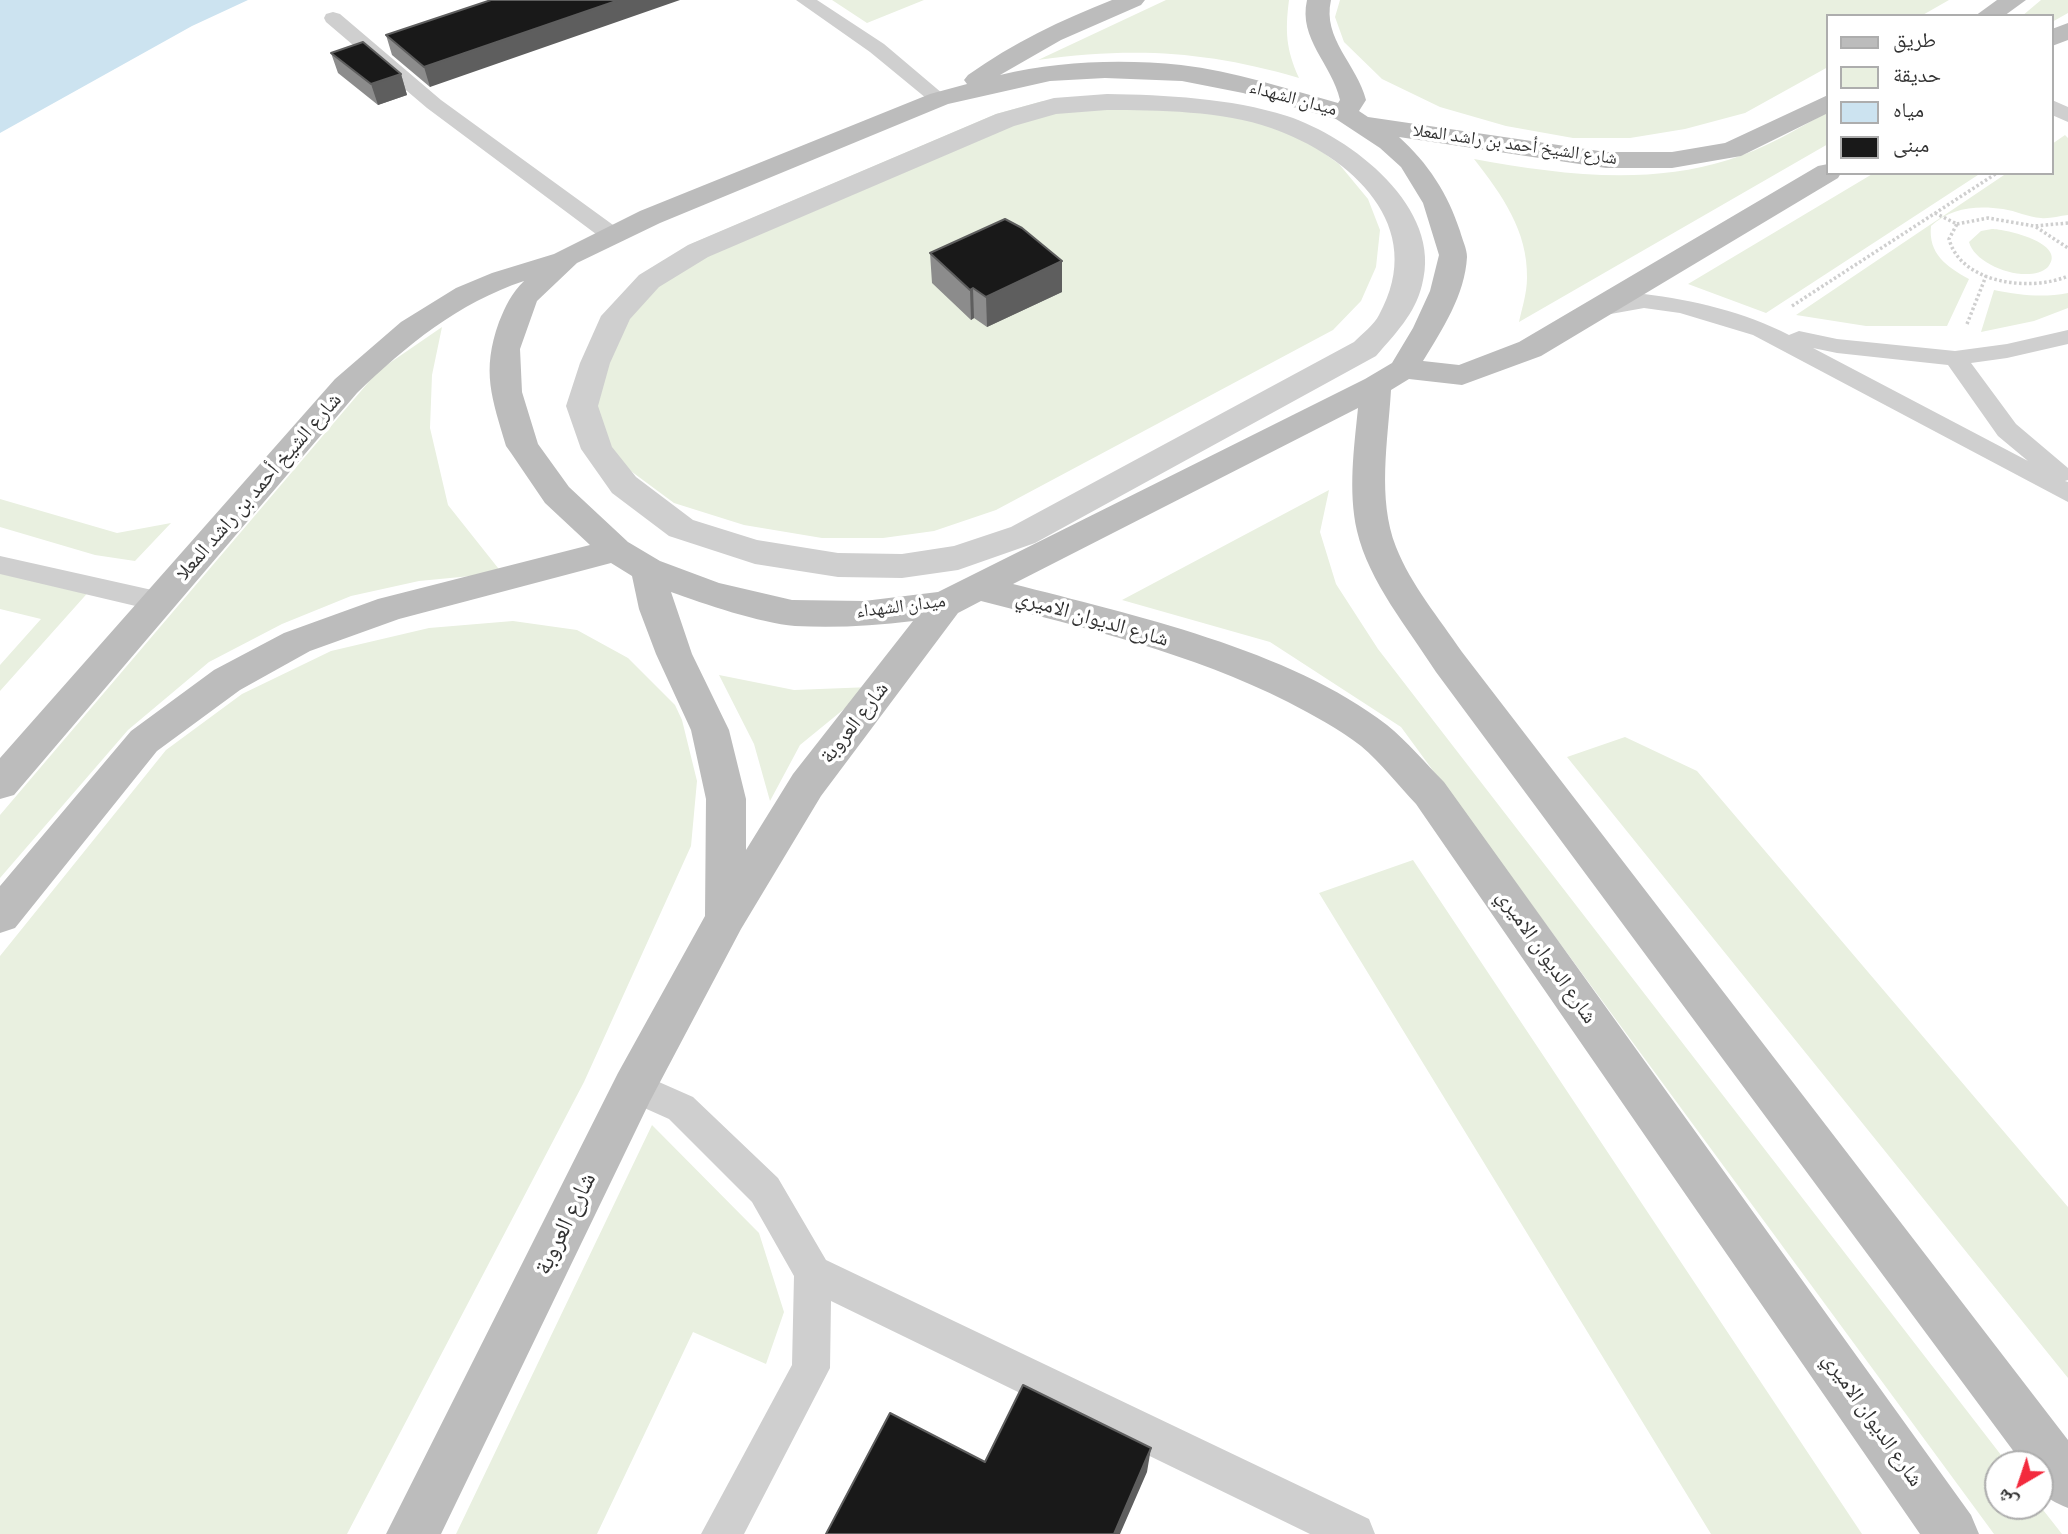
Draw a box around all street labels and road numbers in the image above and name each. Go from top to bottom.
street label: ميدان الشهداء [1247,77,1339,121]
street label: شارع الشيخ أحمد بن راشد المعلا [1412,120,1618,170]
street label: شارع الشيخ أحمد بن راشد المعلا [171,388,347,586]
street label: شارع الديوان الاميري [1013,585,1171,653]
street label: ميدان الشهداء [855,591,947,623]
street label: شارع العروبة [815,677,895,769]
street label: شارع الديوان الاميري [1490,885,1602,1029]
street label: شارع العروبة [529,1168,603,1280]
street label: شارع الديوان الاميري [1816,1348,1928,1492]

